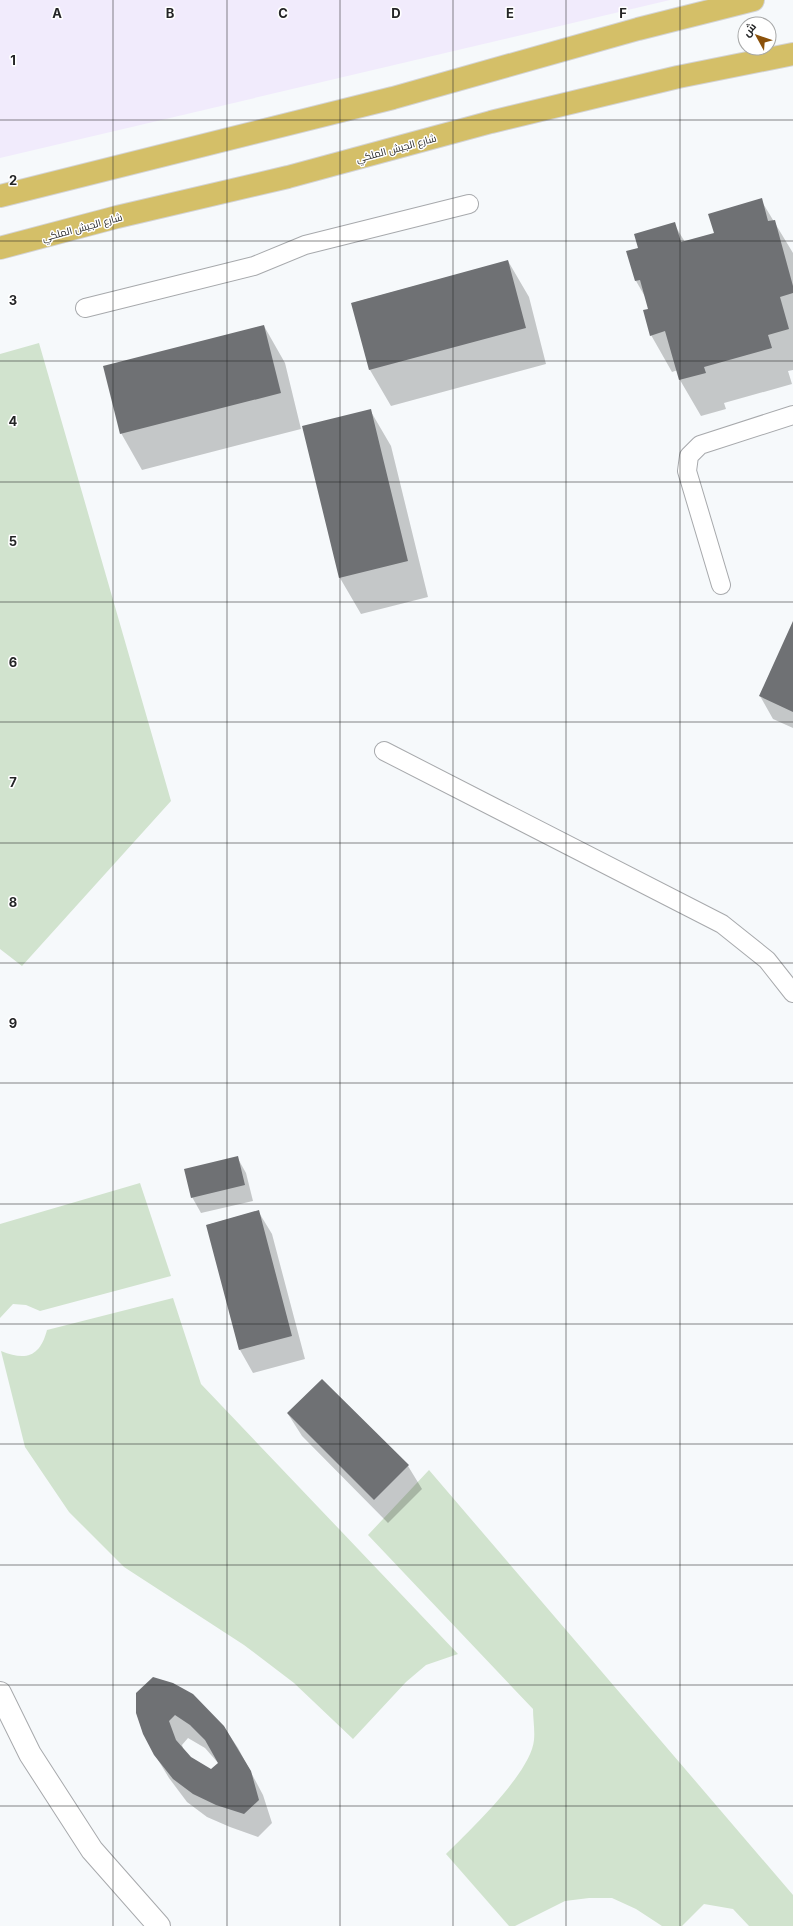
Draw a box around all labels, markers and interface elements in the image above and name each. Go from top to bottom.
text: A [52,5,62,21]
text: B [166,5,175,21]
text: C [278,5,288,21]
text: D [391,5,401,21]
text: E [506,5,514,21]
text: F [619,5,627,21]
north arrow [737,16,777,56]
text: ش [739,20,759,39]
text: 1 [10,52,16,68]
street label: شارع الجيش الملكي [355,132,438,166]
text: 2 [9,172,17,188]
street label: شارع الجيش الملكي [41,211,124,245]
text: 3 [9,292,17,308]
text: 4 [9,413,18,429]
text: 5 [9,533,17,549]
text: 6 [9,654,17,670]
text: 7 [9,774,17,790]
text: 8 [9,894,17,910]
text: 9 [9,1015,17,1031]

